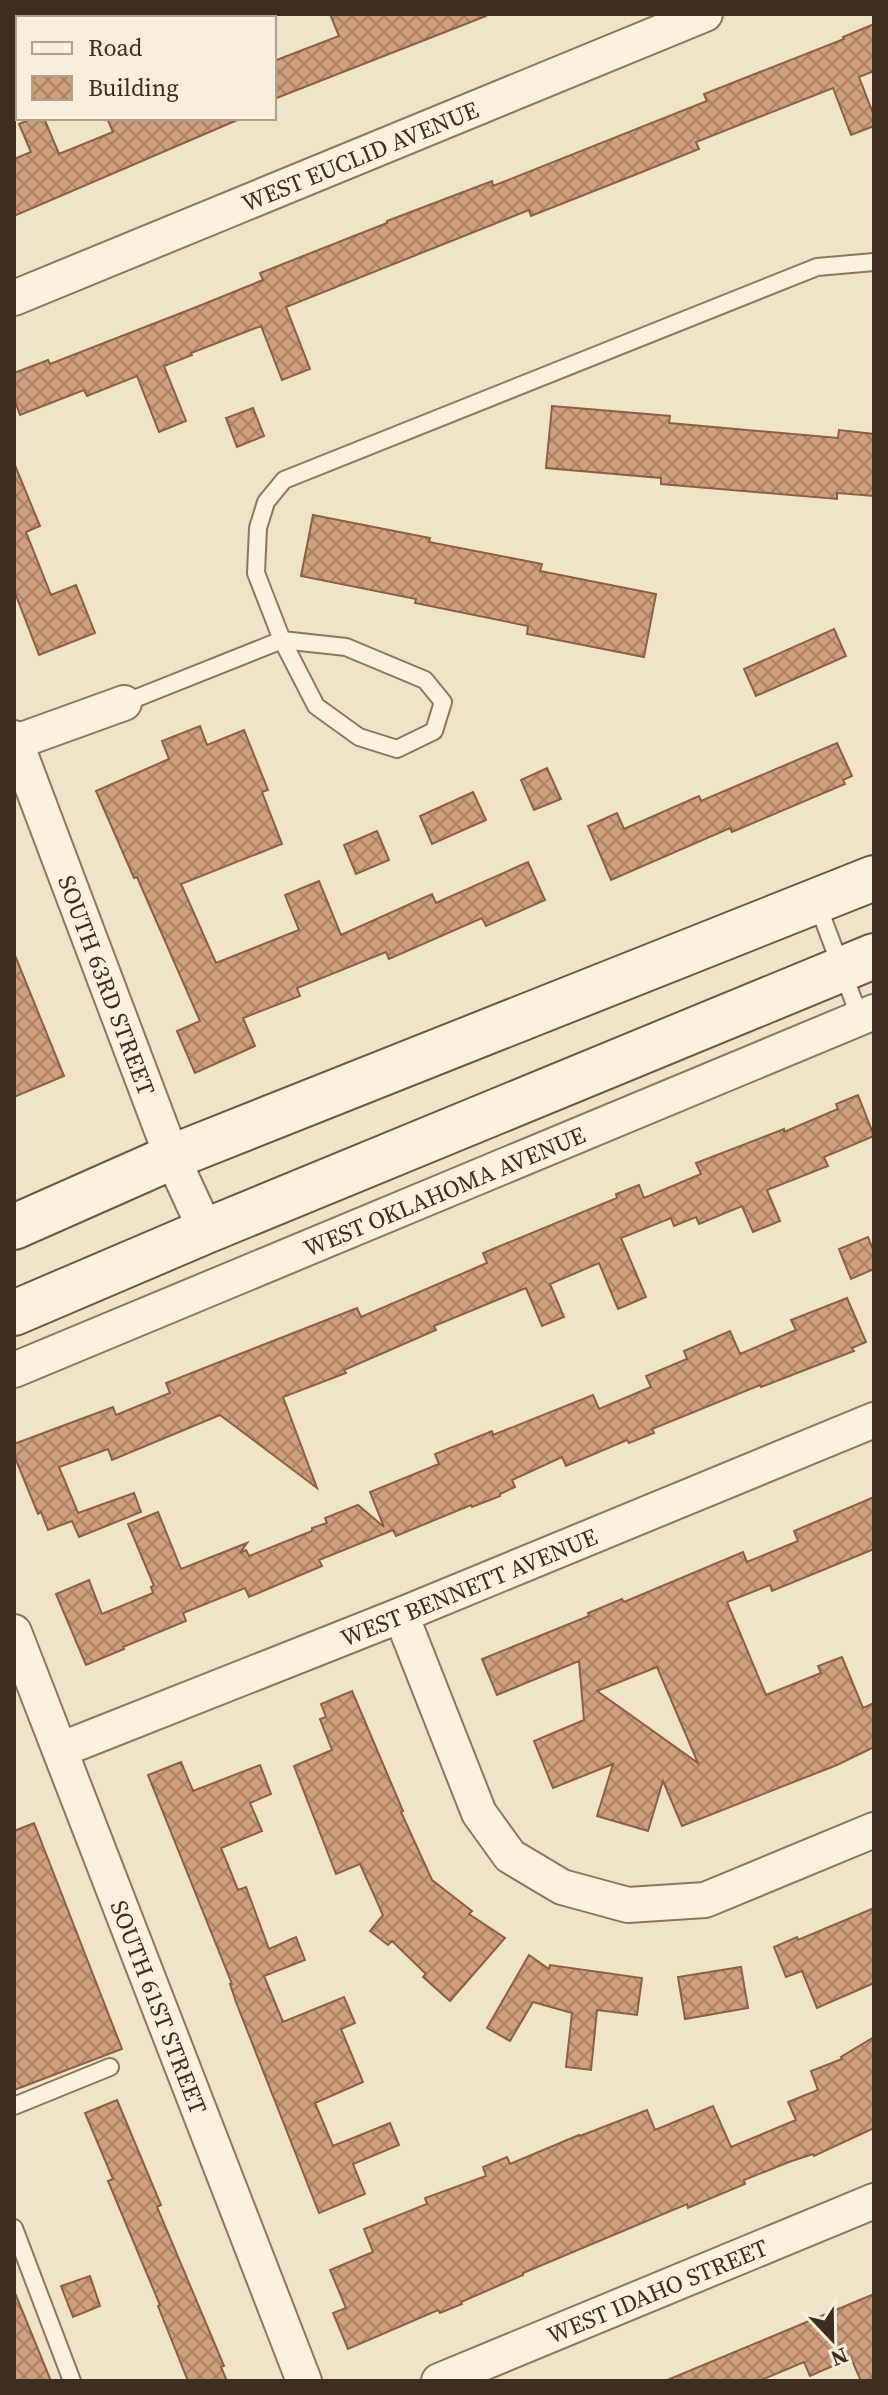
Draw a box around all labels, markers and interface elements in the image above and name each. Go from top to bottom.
legend [16,16,276,120]
text: Road [88,31,143,64]
text: Building [88,71,179,104]
street label: WEST EUCLID AVENUE [236,92,483,219]
street label: SOUTH 63RD STREET [51,870,164,1100]
street label: WEST OKLAHOMA AVENUE [298,1118,590,1264]
street label: WEST BENNETT AVENUE [335,1519,602,1654]
street label: SOUTH 61ST STREET [103,1895,216,2119]
street label: WEST IDAHO STREET [542,2230,773,2351]
north arrow [792,2299,872,2379]
text: N [826,2341,853,2374]

